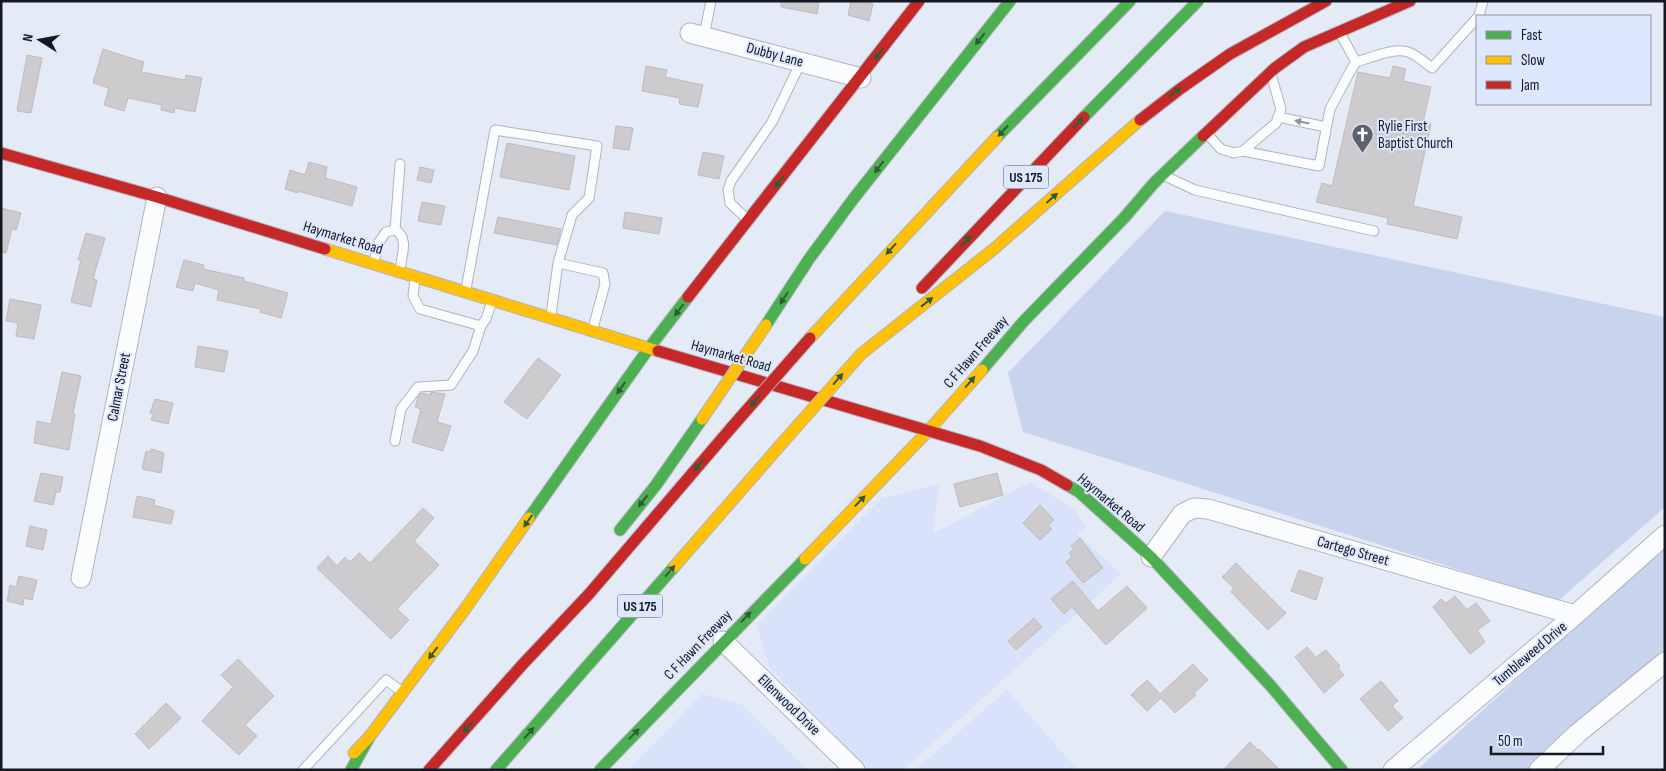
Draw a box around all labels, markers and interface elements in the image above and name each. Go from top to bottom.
north arrow [15,15,65,65]
legend [1476,15,1651,105]
text: Fast [1521,26,1543,45]
text: N [19,32,37,43]
one-way arrow [975,33,985,46]
street label: Dubby Lane [745,38,805,72]
one-way arrow [874,47,884,61]
text: Slow [1521,51,1545,70]
text: Jam [1520,76,1539,95]
one-way arrow [1169,87,1182,98]
place label: Rylie First Baptist Church [1378,117,1453,153]
one-way arrow [1072,118,1084,130]
one-way arrow [1295,118,1310,126]
church icon: Rylie First Baptist Church [1350,123,1374,154]
one-way arrow [997,125,1009,137]
one-way arrow [873,160,884,173]
road number: US 175 [1004,166,1048,188]
one-way arrow [774,175,784,189]
one-way arrow [1045,192,1057,204]
street label: Haymarket Road [301,217,385,259]
one-way arrow [960,235,972,247]
one-way arrow [885,243,897,255]
one-way arrow [779,291,788,305]
one-way arrow [920,296,933,307]
one-way arrow [674,303,684,317]
street label: C F Hawn Freeway [939,312,1013,392]
street label: Haymarket Road [689,336,773,376]
street label: Calmar Street [103,351,135,423]
one-way arrow [833,373,844,386]
one-way arrow [965,375,976,388]
one-way arrow [616,381,626,395]
one-way arrow [749,395,760,408]
one-way arrow [694,459,705,472]
street label: Haymarket Road [1073,469,1149,537]
one-way arrow [638,494,649,507]
one-way arrow [853,495,865,507]
one-way arrow [523,514,533,528]
street label: Cartego Street [1315,532,1392,570]
one-way arrow [664,566,676,578]
road number: US 175 [618,594,662,618]
street label: C F Hawn Freeway [660,606,736,684]
one-way arrow [740,611,752,623]
street label: Tumbleweed Drive [1489,617,1571,691]
one-way arrow [428,646,438,660]
street label: Ellenwood Drive [754,670,824,740]
one-way arrow [462,721,474,733]
scale bar [1491,724,1604,756]
one-way arrow [523,727,534,740]
one-way arrow [628,729,640,741]
text: 50 m [1498,732,1523,751]

